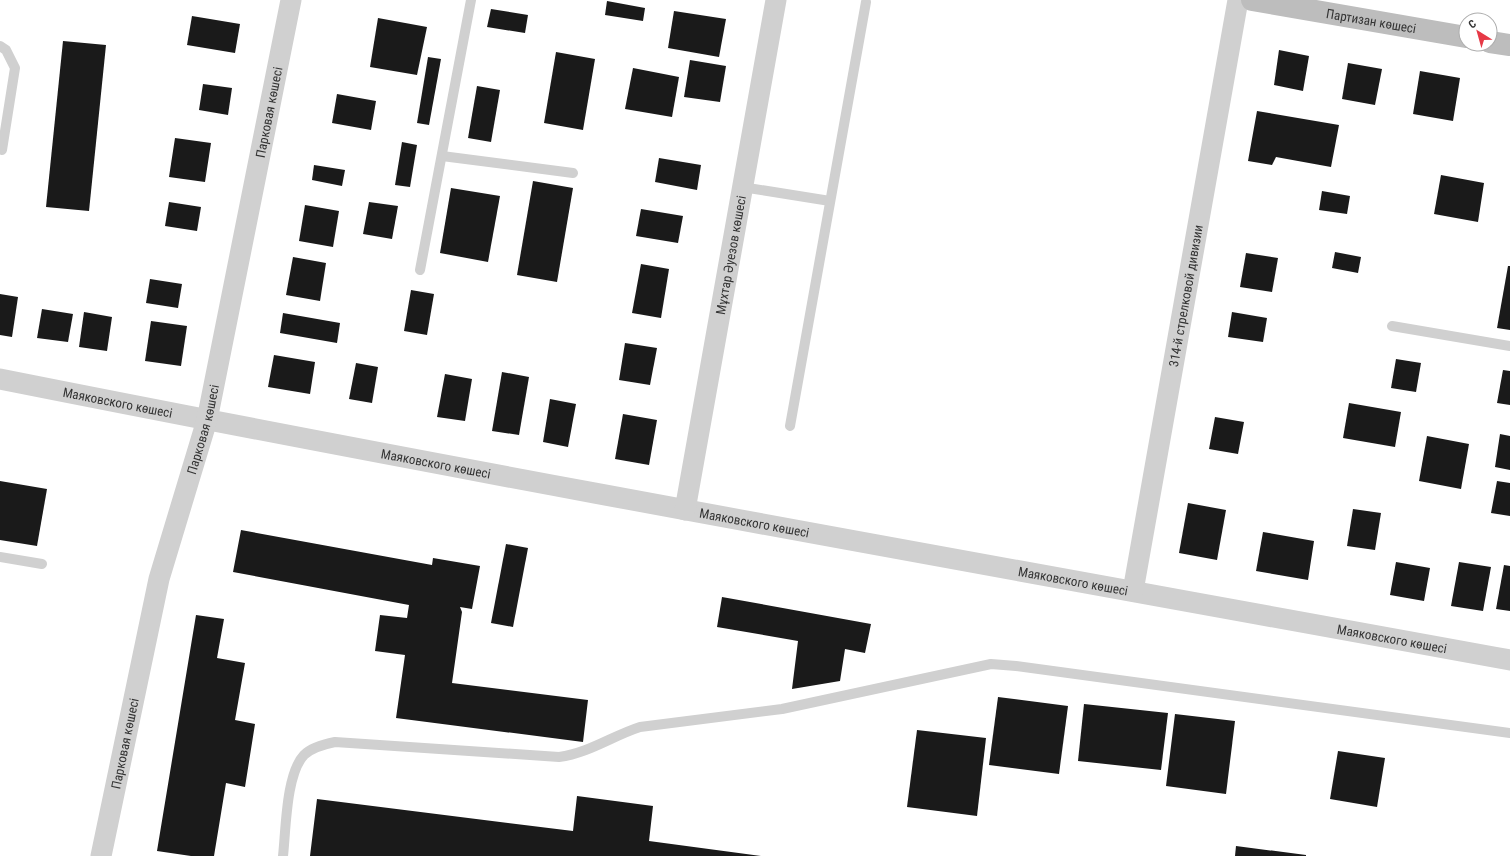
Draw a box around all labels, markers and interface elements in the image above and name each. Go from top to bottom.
street label: Партизан көшесі [1325,5,1417,36]
north arrow [1458,12,1498,52]
text: С [1466,17,1479,31]
street label: Парковая көшесі [252,65,285,159]
street label: Мұхтар Әуезов көшесі [713,194,748,316]
street label: 314-й стрелковой дивизии [1165,223,1205,368]
street label: Парковая көшесі [184,383,221,476]
street label: Маяковского көшесі [62,384,174,420]
street label: Маяковского көшесі [380,446,492,481]
street label: Маяковского көшесі [698,505,811,540]
street label: Маяковского көшесі [1017,563,1129,598]
street label: Маяковского көшесі [1336,621,1448,656]
street label: Парковая көшесі [108,697,141,790]

